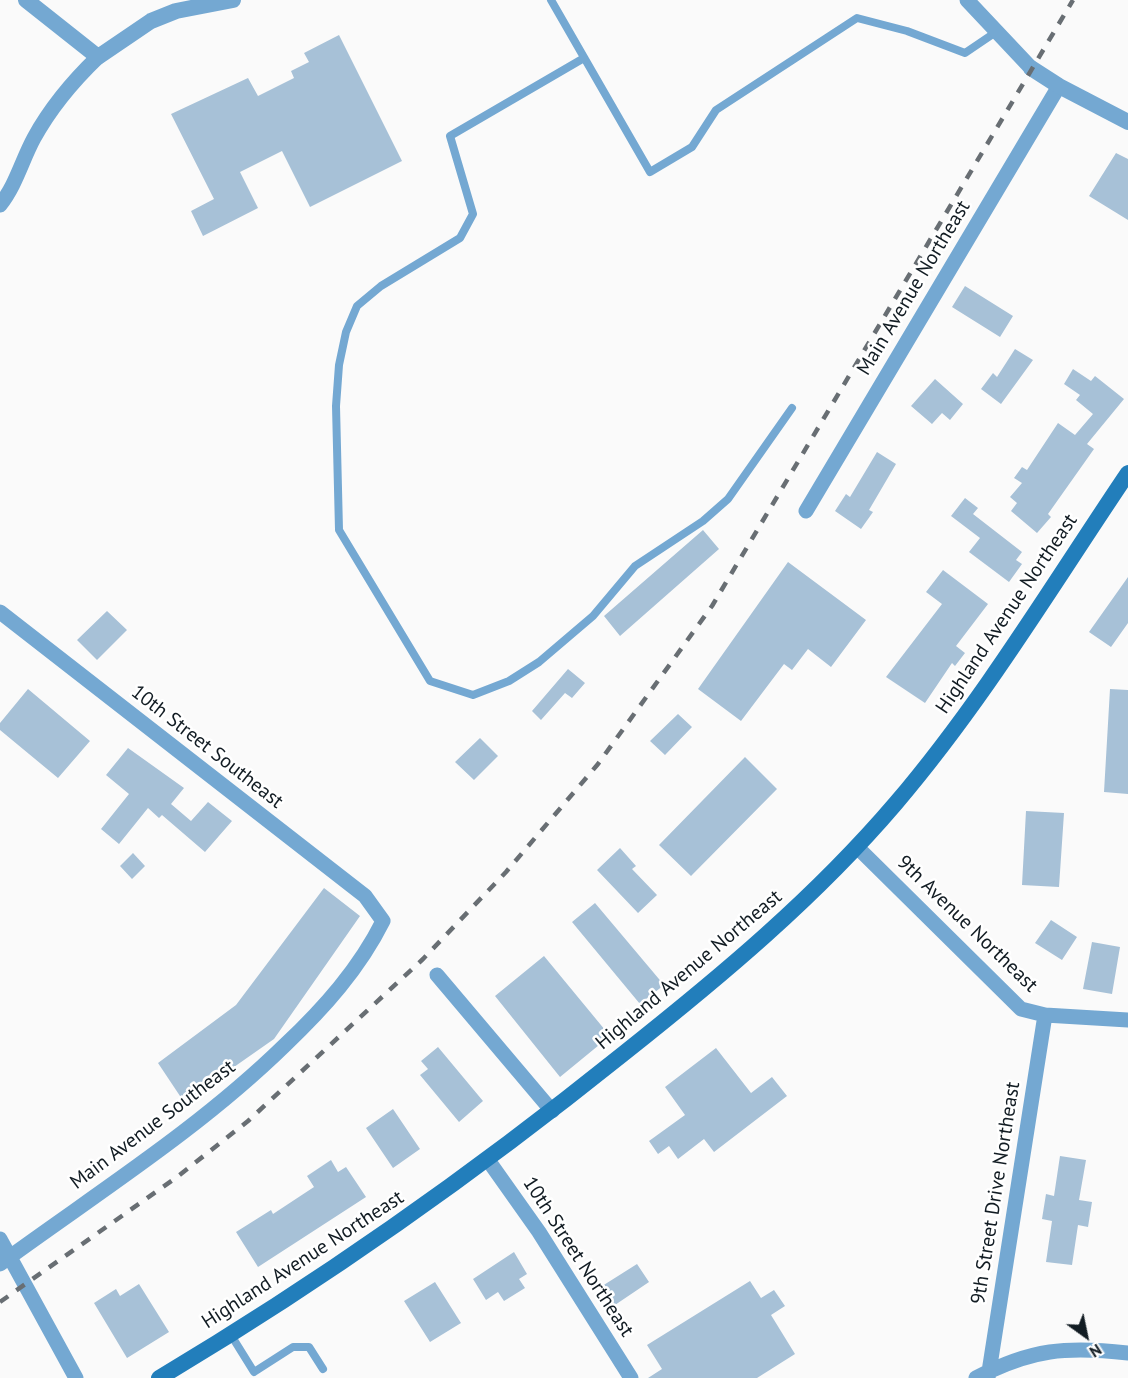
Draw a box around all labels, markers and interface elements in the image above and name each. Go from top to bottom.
street label: Main Avenue Northeast [852,196,976,380]
street label: Highland Avenue Northeast [931,510,1083,718]
street label: 10th Street Southeast [126,680,288,814]
street label: 9th Avenue Northeast [892,851,1042,997]
street label: Highland Avenue Northeast [591,885,787,1055]
street label: Main Avenue Southeast [66,1055,240,1195]
street label: 9th Street Drive Northeast [967,1080,1025,1306]
street label: 10th Street Northeast [517,1173,639,1341]
street label: Highland Avenue Northeast [198,1186,408,1334]
north arrow [1056,1306,1116,1366]
text: N [1086,1340,1106,1362]

